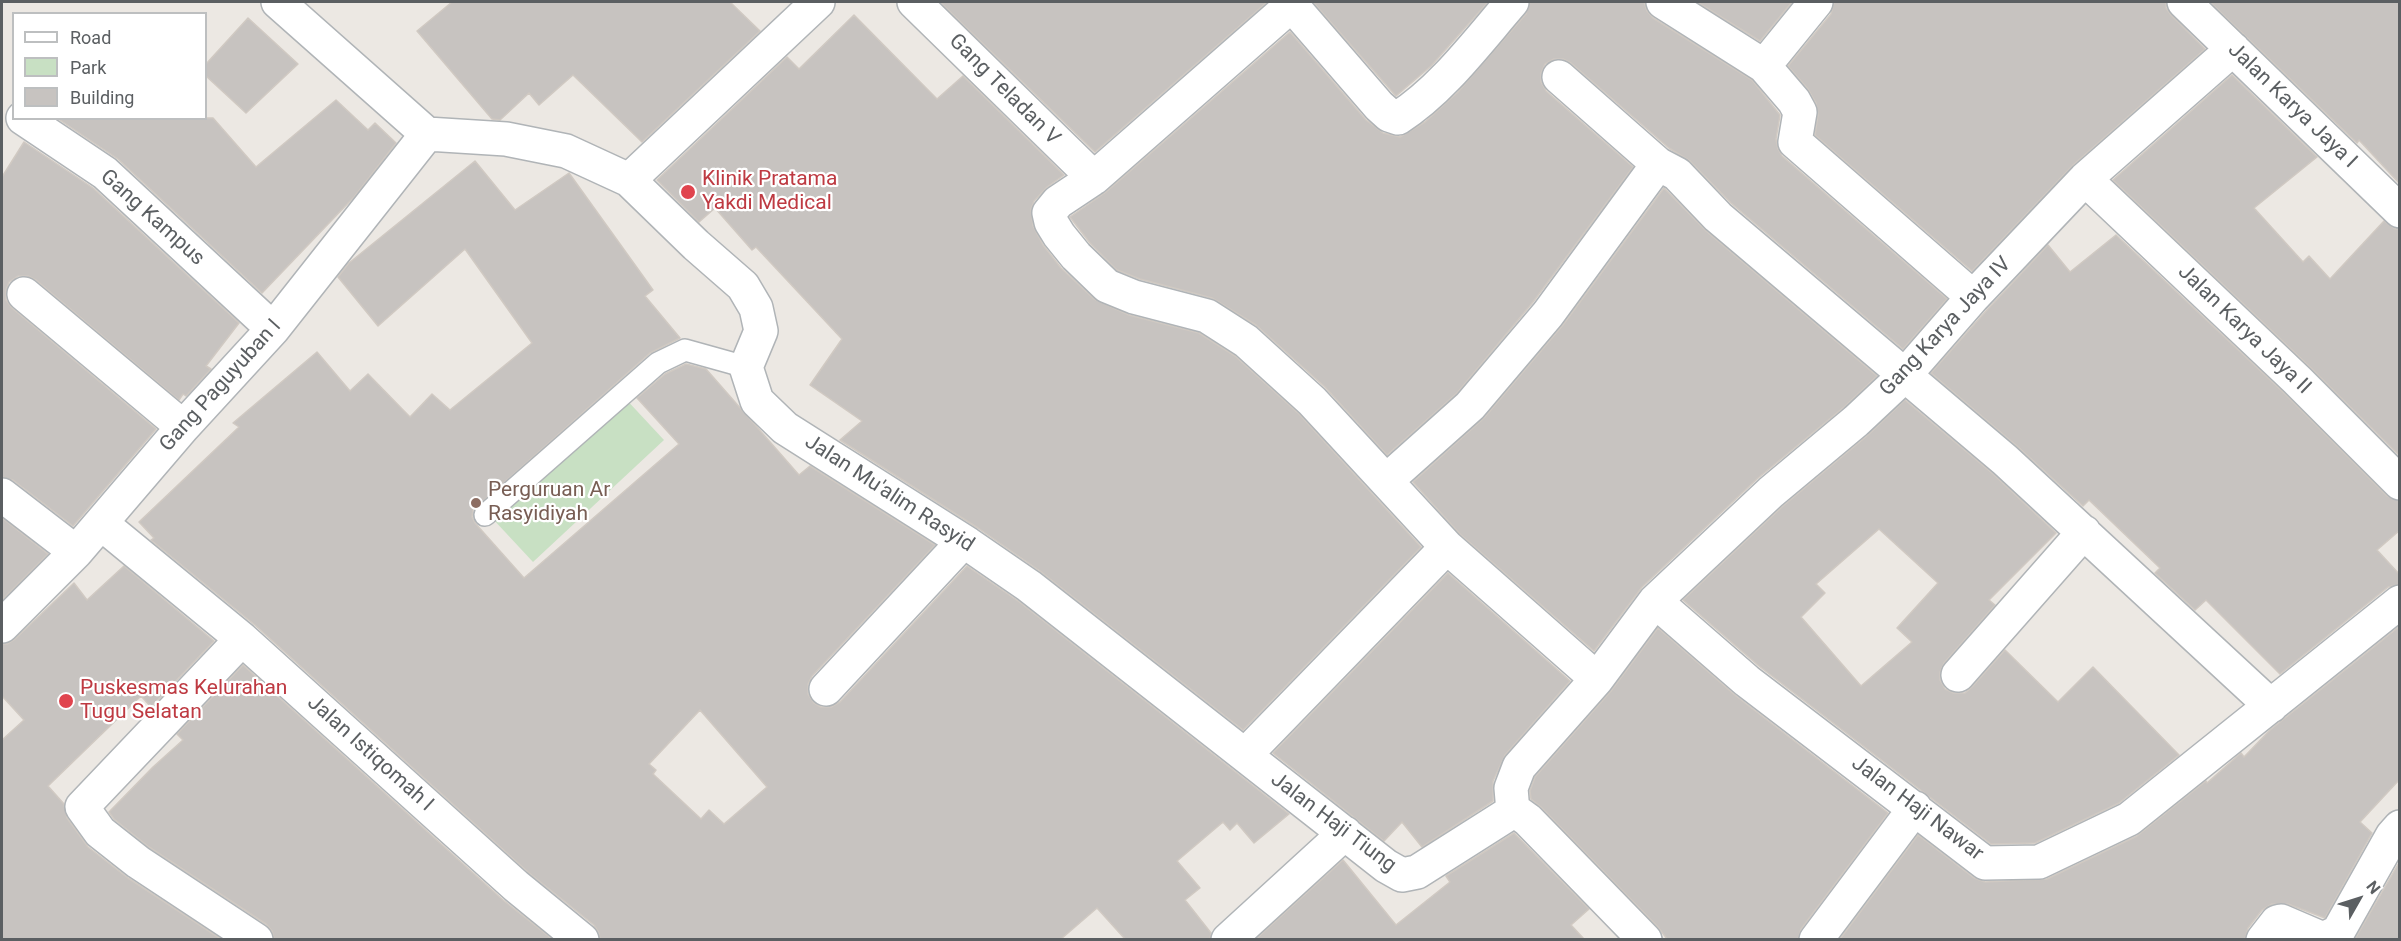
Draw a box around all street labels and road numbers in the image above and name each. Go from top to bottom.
street label: Gang Teladan V [943,29,1065,151]
street label: Jalan Karya Jaya I [2222,38,2362,174]
street label: Gang Kampus [95,165,209,271]
street label: Gang Karya Jaya IV [1875,252,2017,402]
street label: Jalan Karya Jaya II [2172,260,2316,400]
street label: Gang Paguyuban I [155,315,287,457]
street label: Jalan Mu'alim Rasyid [800,430,978,558]
street label: Jalan Istiqomah I [302,691,438,817]
street label: Jalan Haji Nawar [1846,751,1988,867]
street label: Jalan Haji Tiung [1265,768,1401,878]

